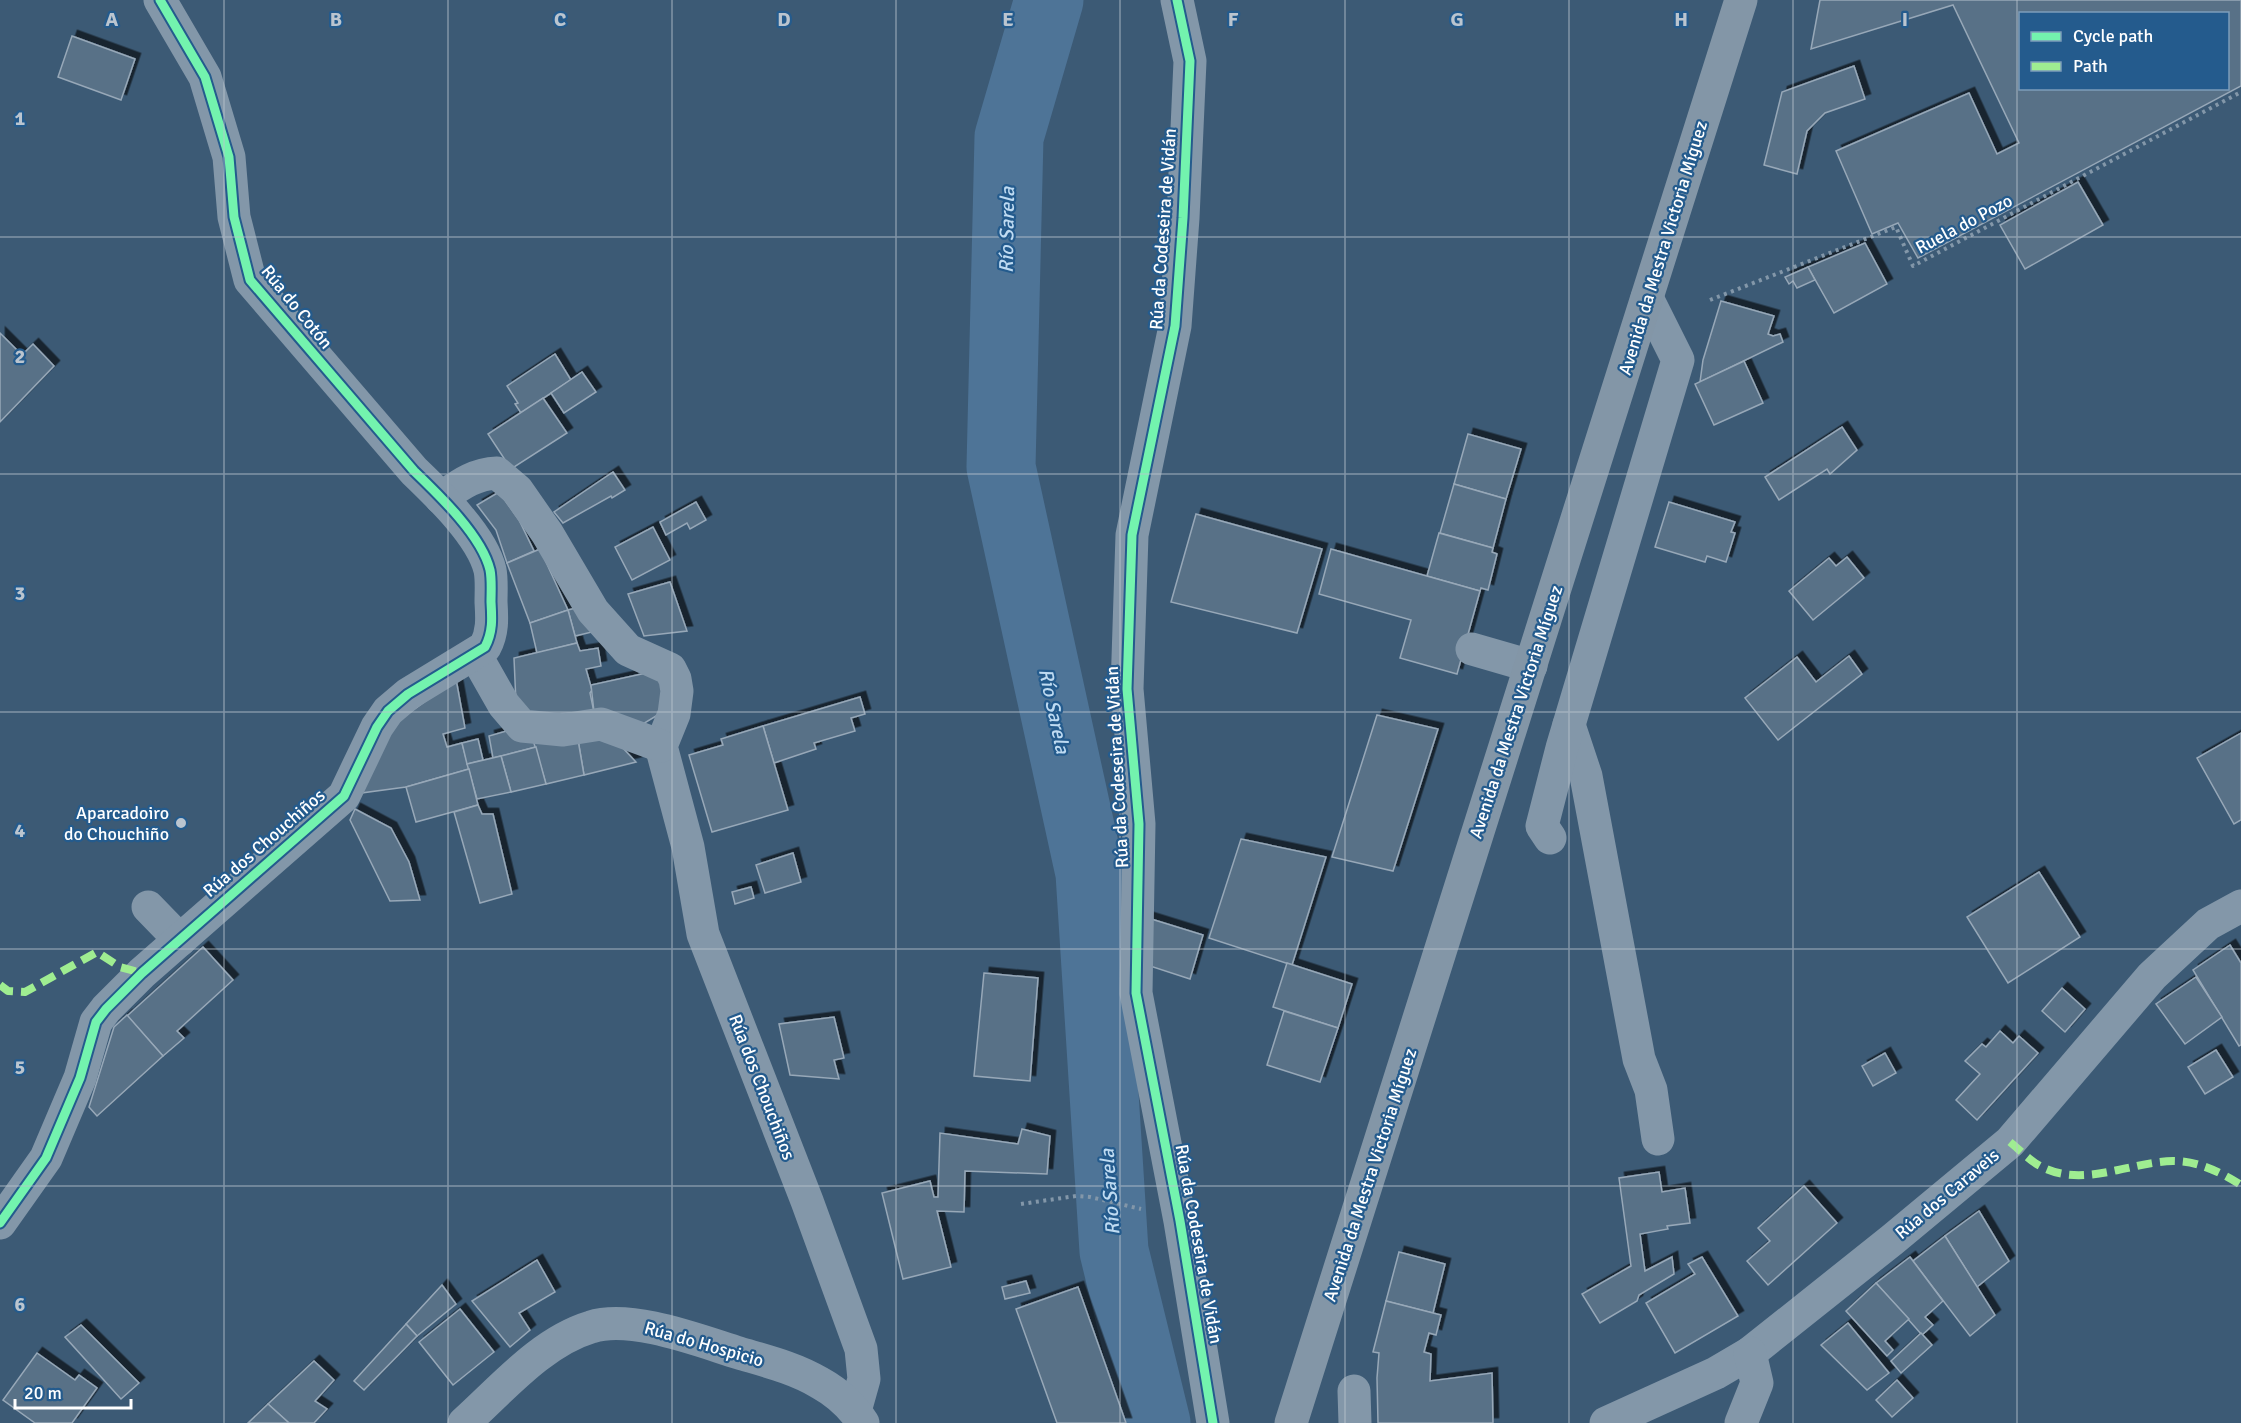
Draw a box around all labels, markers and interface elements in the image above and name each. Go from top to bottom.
text: A [106,7,119,32]
text: B [330,7,342,32]
text: C [554,7,566,32]
text: D [777,7,791,32]
text: E [1002,7,1014,32]
text: F [1228,7,1239,32]
text: G [1450,7,1464,32]
text: H [1674,7,1688,32]
text: I [1902,7,1908,32]
legend [2019,12,2229,90]
text: Cycle path [2073,25,2153,47]
text: Path [2073,55,2108,77]
text: 1 [15,106,26,131]
street label: Avenida da Mestra Victoria Míguez [1614,118,1712,378]
street label: Rúa da Codeseira de Vidán [1145,127,1181,331]
water label: Río Sarela [994,186,1020,273]
street label: Ruela do Pozo [1912,189,2016,259]
street label: Rúa do Cotón [257,261,337,353]
text: 2 [15,344,25,369]
text: 3 [15,581,25,606]
street label: Avenida da Mestra Victoria Míguez [1465,583,1567,841]
street label: Rúa da Codeseira de Vidán [1101,665,1133,869]
water label: Río Sarela [1033,666,1075,757]
street label: Rúa dos Chouchiños [199,784,329,902]
place label: Aparcadoiro do Chouchiño [64,802,169,845]
marker: Aparcadoiro do Chouchiño [174,816,188,830]
text: 4 [15,818,26,843]
street label: Rúa dos Chouchiños [724,1011,800,1163]
street label: Avenida da Mestra Victoria Míguez [1319,1046,1421,1304]
text: 5 [15,1055,25,1080]
street label: Rúa da Codeseira de Vidán [1171,1143,1227,1345]
street label: Rúa dos Caraveis [1891,1144,2004,1244]
water label: Río Sarela [1094,1147,1125,1236]
text: 6 [15,1292,26,1317]
street label: Rúa do Hospicio [642,1316,766,1372]
scale bar [15,1372,130,1410]
text: 20 m [24,1382,62,1404]

